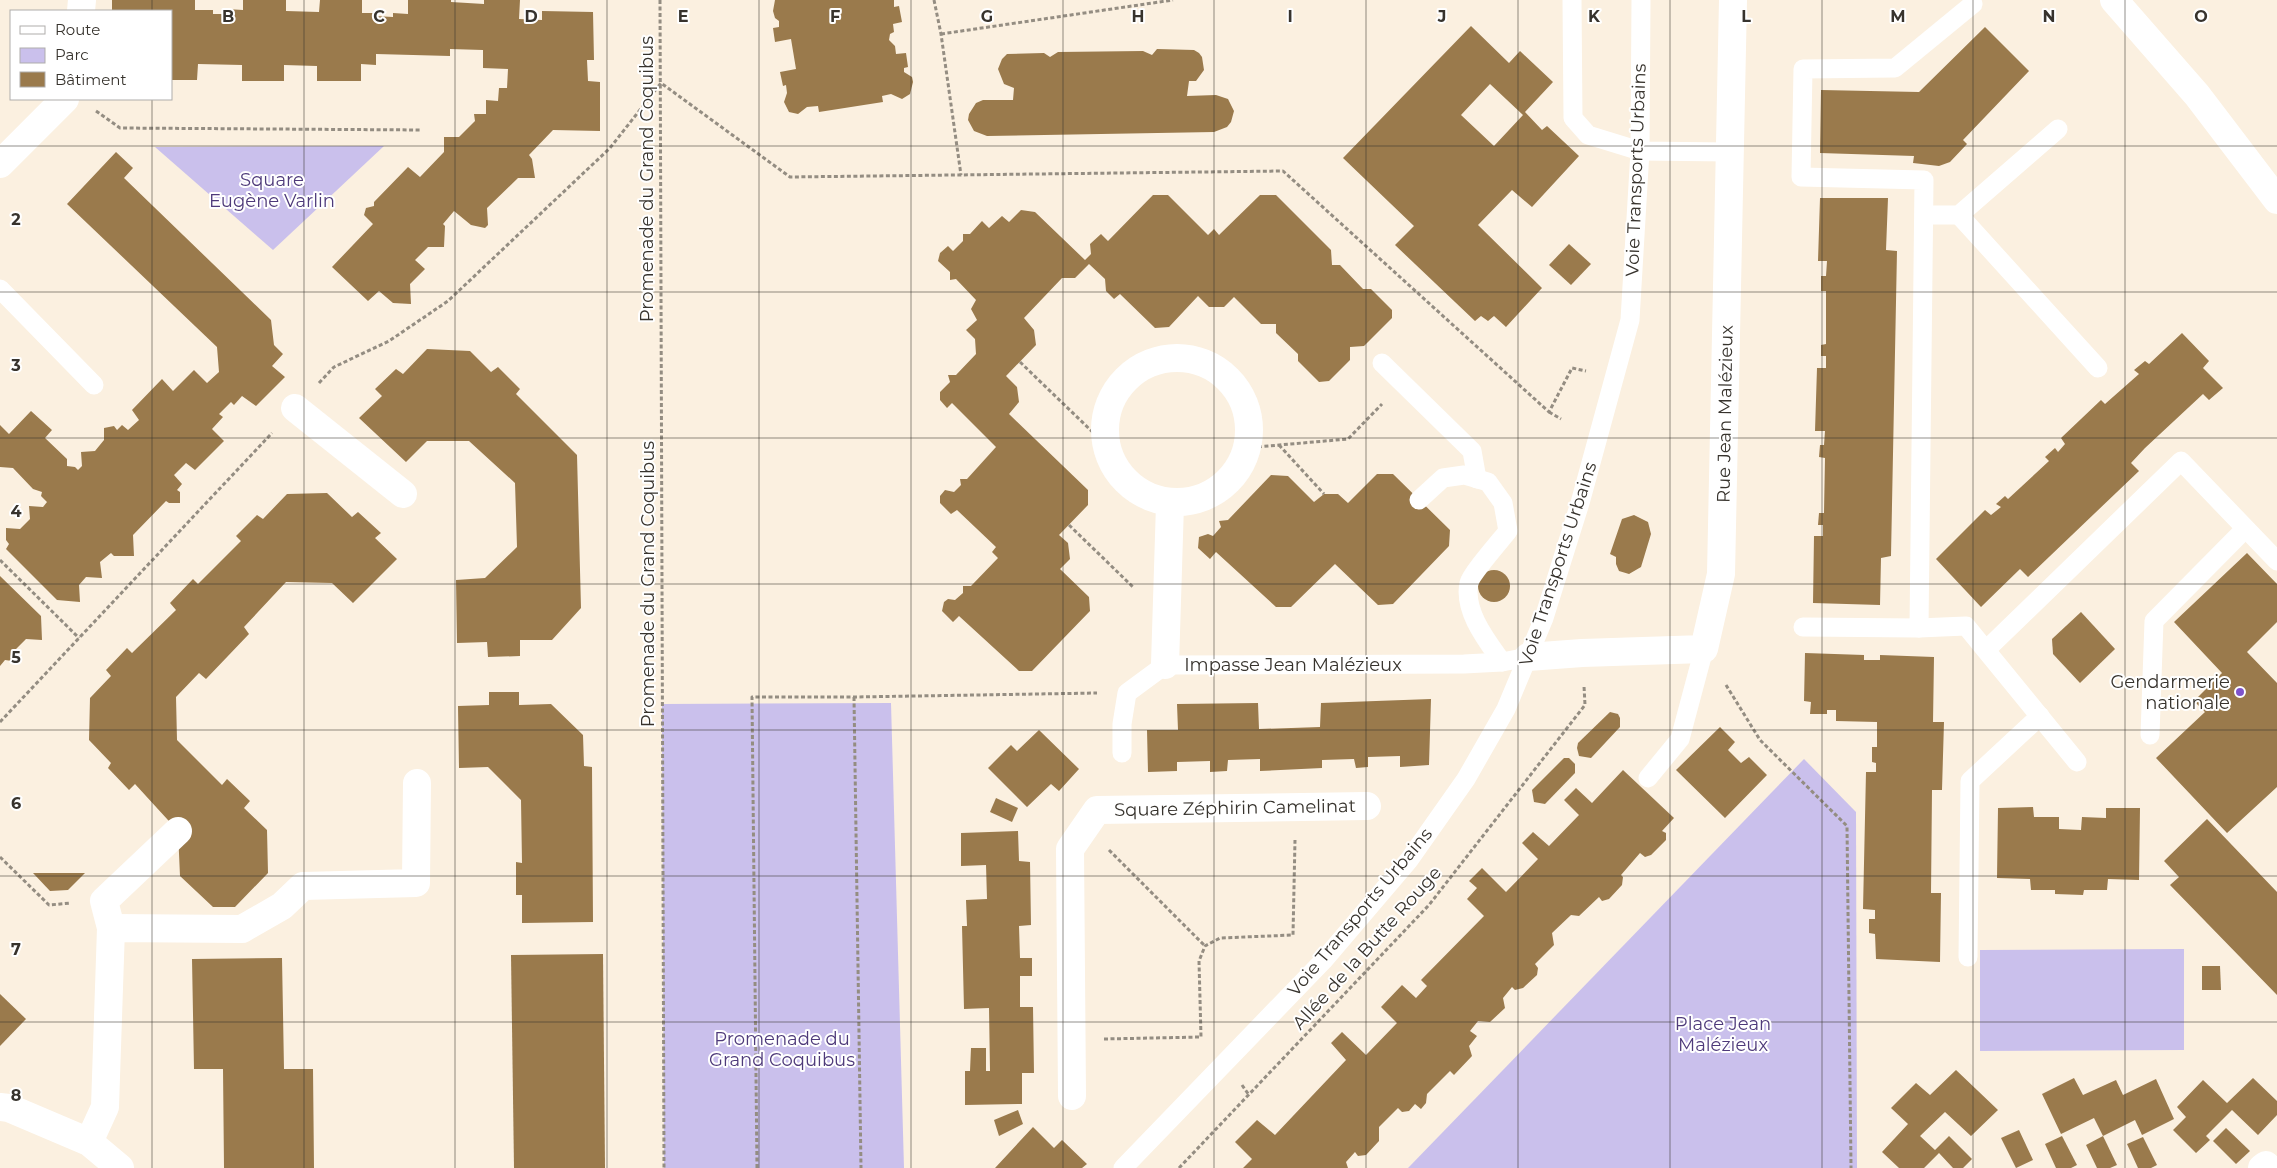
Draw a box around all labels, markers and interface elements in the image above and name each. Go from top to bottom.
text: B [222,7,234,26]
text: C [373,7,385,26]
text: D [524,7,538,26]
text: E [678,7,688,26]
text: F [830,7,840,26]
text: G [981,7,993,26]
text: H [1132,7,1144,26]
text: I [1287,7,1293,26]
text: J [1437,7,1446,26]
text: K [1588,7,1601,26]
text: L [1741,7,1751,26]
text: M [1890,7,1906,26]
text: N [2043,7,2055,26]
text: O [2194,7,2208,26]
legend [10,10,172,100]
text: Route [55,20,100,39]
street label: Promenade du Grand Coquibus [636,36,658,322]
text: Parc [55,45,89,64]
street label: Voie Transports Urbains [1621,63,1651,277]
text: Bâtiment [55,70,127,89]
park label: Square Eugène Varlin [209,169,335,212]
text: 2 [11,210,21,229]
street label: Rue Jean Malézieux [1712,324,1738,503]
text: 3 [10,356,21,375]
street label: Promenade du Grand Coquibus [637,441,659,727]
street label: Voie Transports Urbains [1515,459,1601,669]
text: 4 [10,502,22,521]
text: 5 [11,648,21,667]
street label: Impasse Jean Malézieux [1184,654,1402,676]
place label: Gendarmerie nationale [2110,671,2230,714]
marker: Gendarmerie nationale [2234,686,2246,698]
text: 6 [11,794,21,813]
street label: Square Zéphirin Camelinat [1114,795,1356,821]
street label: Voie Transports Urbains [1283,823,1437,1001]
street label: Allée de la Butte Rouge [1288,862,1446,1034]
text: 7 [11,940,21,959]
park label: Place Jean Malézieux [1675,1013,1771,1056]
park label: Promenade du Grand Coquibus [709,1028,855,1071]
text: 8 [11,1086,21,1105]

